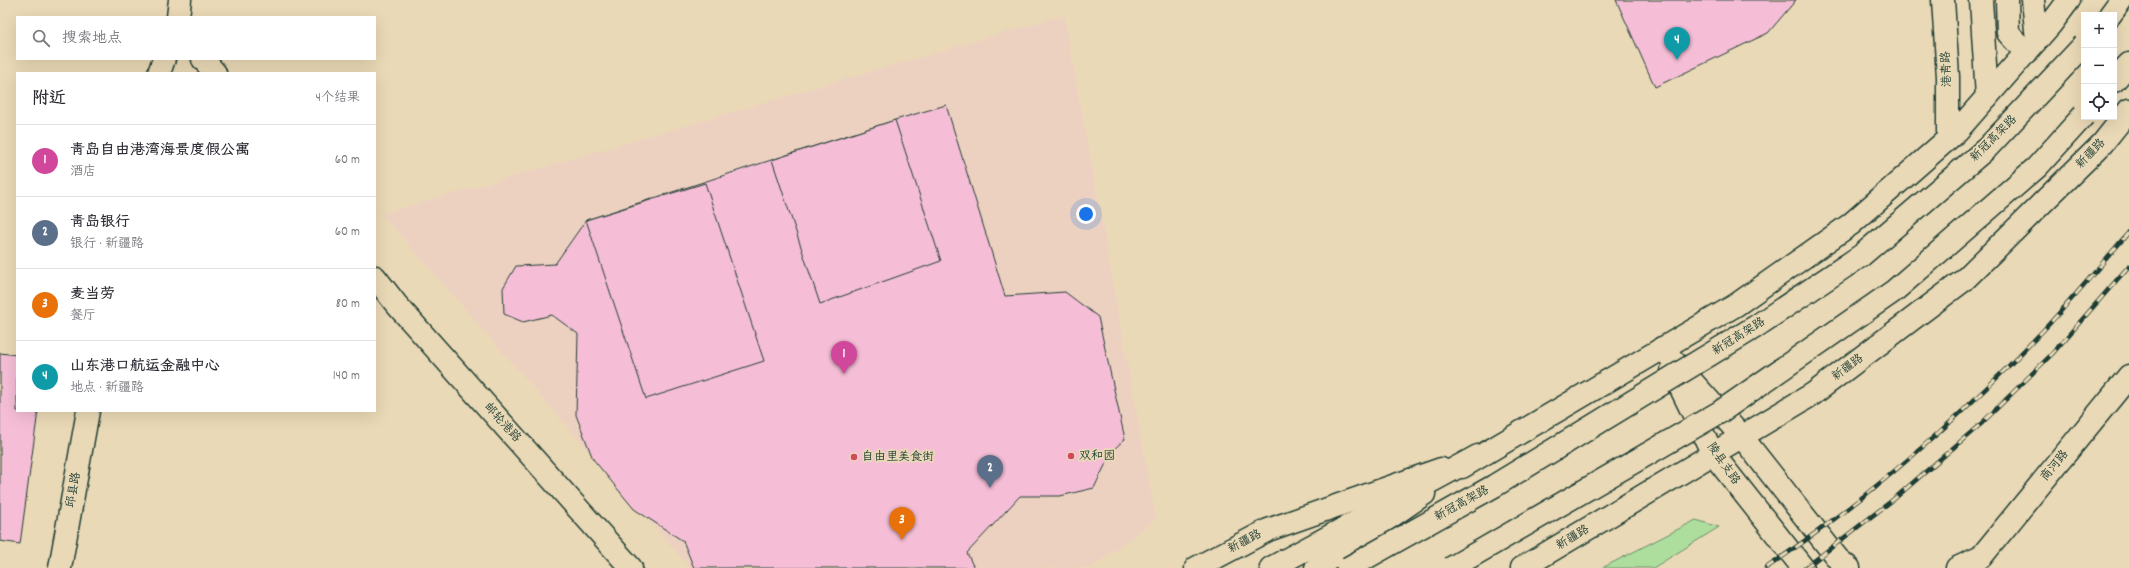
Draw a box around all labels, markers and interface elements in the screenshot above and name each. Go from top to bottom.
map controls [2081,12,2117,120]
button: + [2081,12,2117,48]
search box [16,16,376,60]
icon: search [30,27,52,49]
pin: 4 [1664,27,1690,60]
text: 搜索地点 [62,28,122,50]
button: − [2081,48,2117,84]
street label: 港青路 [1938,51,1956,87]
button: locate [2081,84,2117,120]
text: 附近 [32,88,66,112]
text: 4个结果 [316,89,360,108]
street label: 新冠高架路 [1967,112,2021,166]
street label: 新疆路 [2072,135,2110,173]
text: 青岛自由港湾海景度假公寓 [70,140,250,162]
text: 1 [44,151,46,170]
text: 60 m [335,151,360,170]
text: 酒店 [70,163,96,182]
your location [1076,204,1096,224]
text: 青岛银行 [70,212,130,234]
text: 2 [42,223,48,242]
text: 60 m [335,223,360,242]
text: 银行 · 新疆路 [70,235,144,254]
text: 麦当劳 [70,284,115,306]
text: 3 [42,295,48,314]
text: 80 m [336,295,360,314]
text: 餐厅 [70,307,96,326]
street label: 新冠高架路 [1709,314,1769,360]
pin: 1 [831,341,857,374]
street label: 新疆路 [1829,350,1867,386]
text: 山东港口航运金融中心 [70,356,220,378]
text: 4 [42,367,48,386]
text: 140 m [333,367,360,386]
text: 地点 · 新疆路 [70,379,144,398]
street label: 邮轮港路 [480,399,524,447]
street label: 陵县支路 [1702,439,1744,489]
street label: 商河路 [2037,447,2073,485]
place label: 双和园 [1079,448,1115,465]
place label: 自由里美食街 [862,449,934,466]
marker: 双和园 [1066,451,1076,461]
marker: 自由里美食街 [849,452,859,462]
pin: 2 [977,455,1003,488]
street label: 邱县路 [63,471,85,509]
street label: 新冠高架路 [1432,482,1492,526]
pin: 3 [889,507,915,540]
street label: 新疆路 [1553,521,1593,555]
street label: 新疆路 [1225,526,1265,558]

